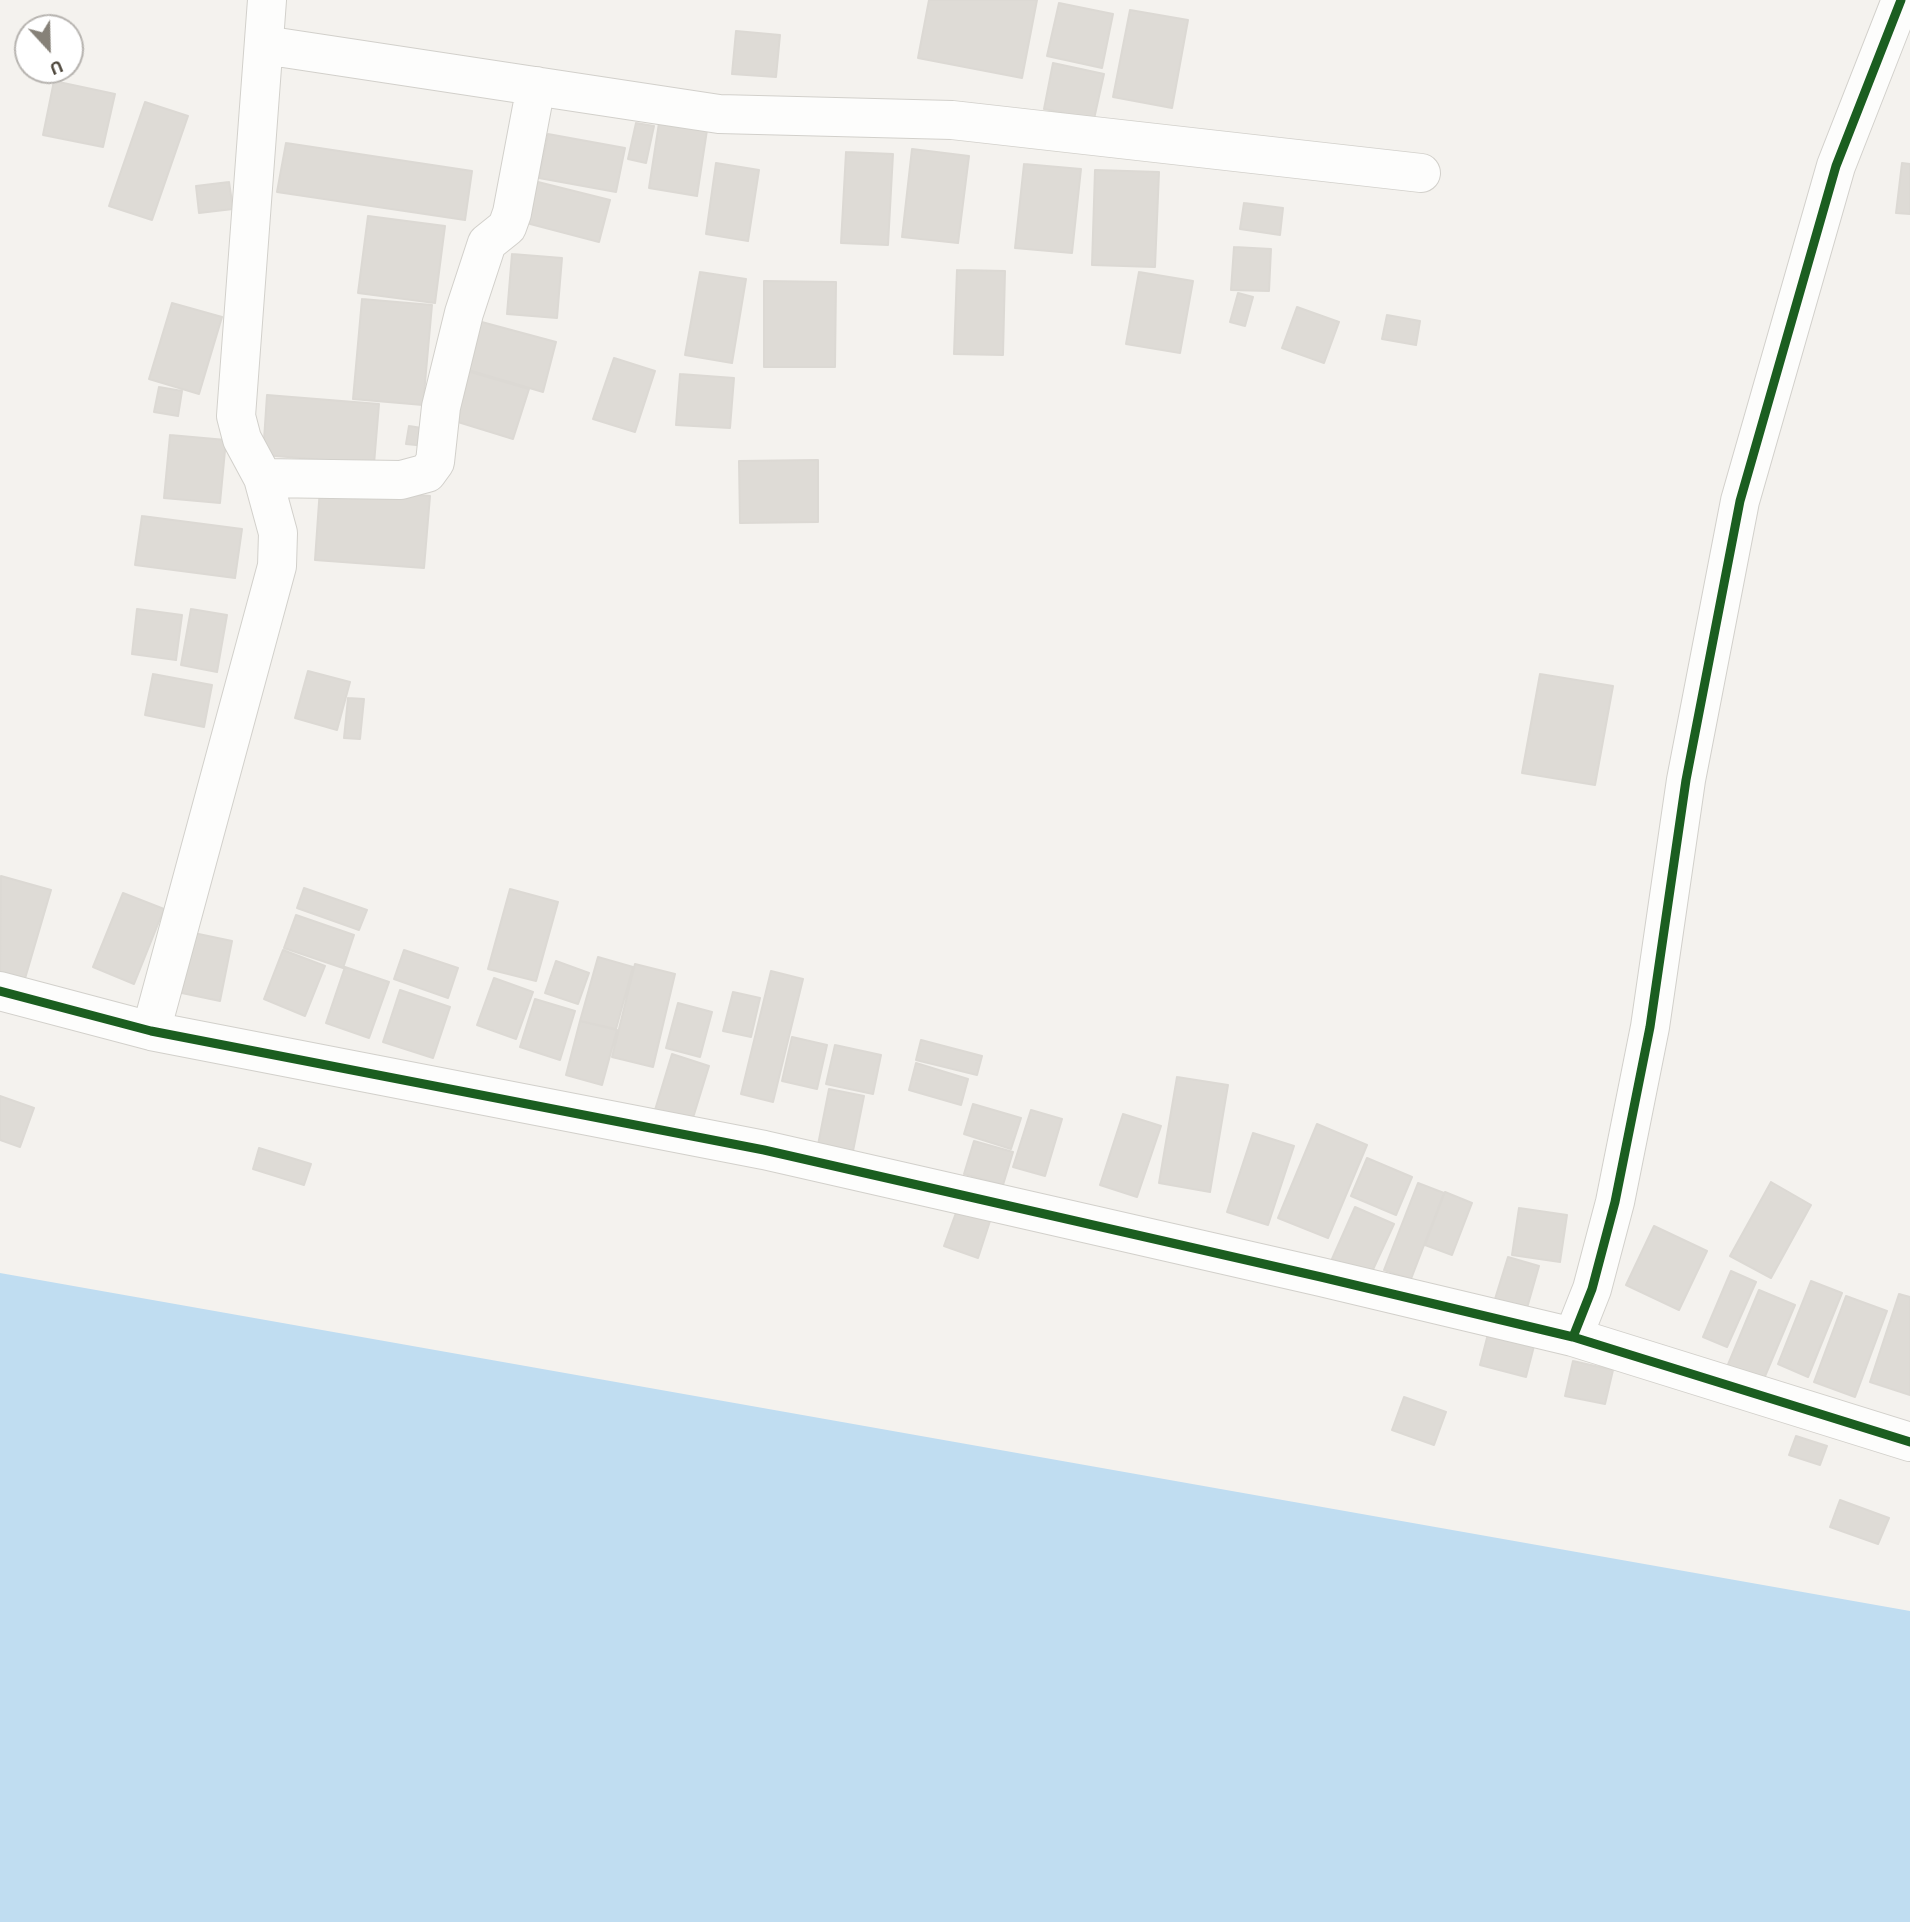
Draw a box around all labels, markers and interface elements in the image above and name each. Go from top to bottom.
north arrow [14,14,84,84]
text: U [47,56,65,78]

